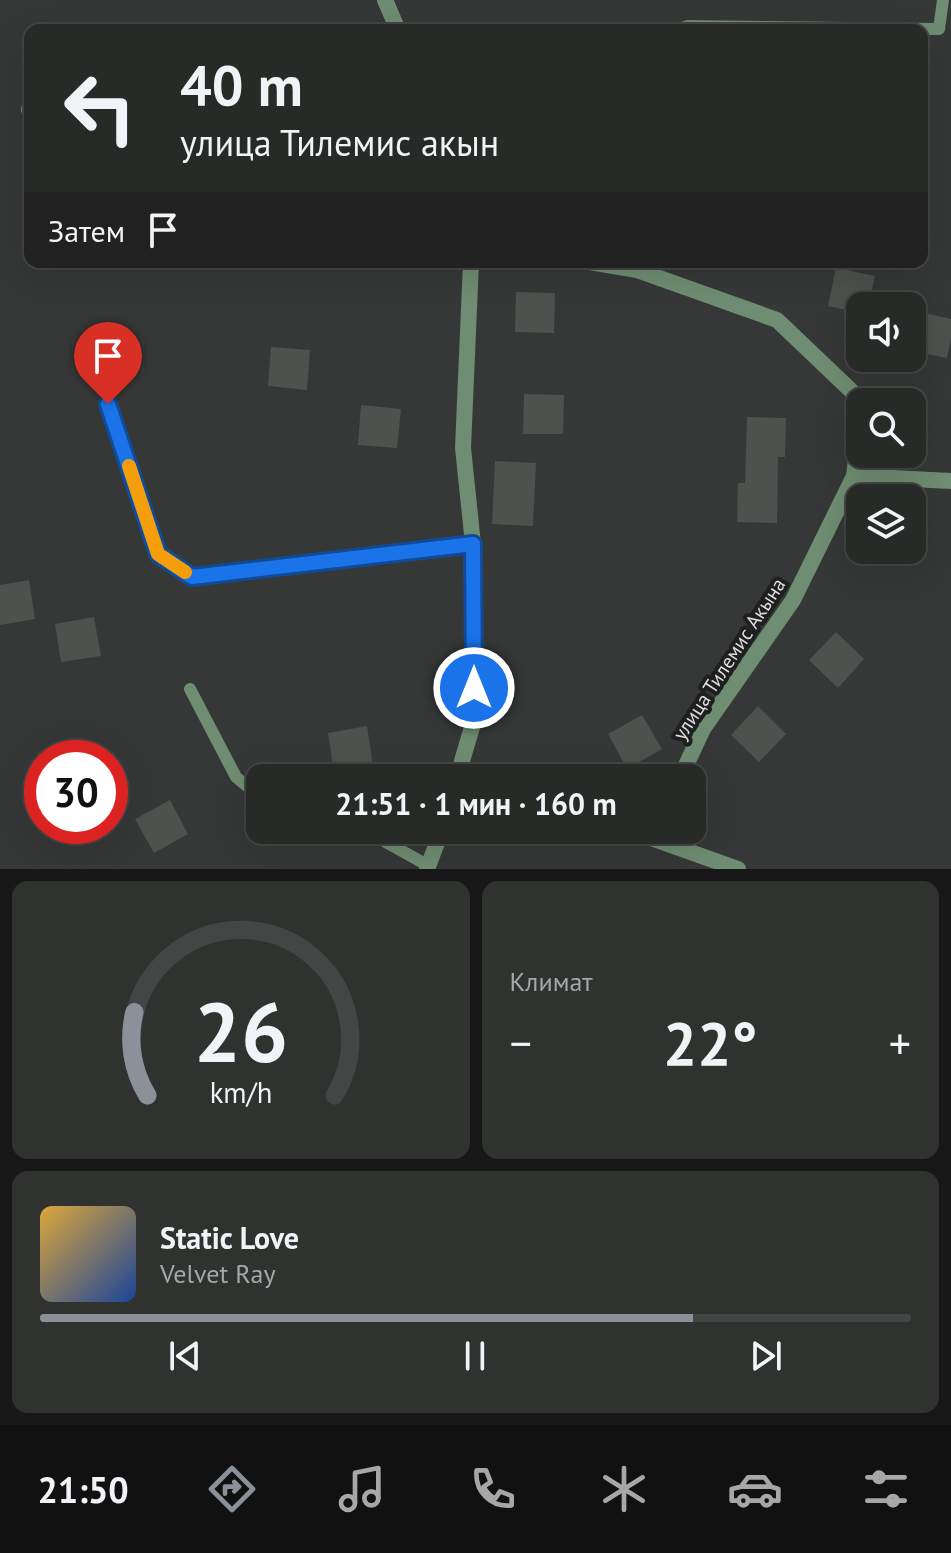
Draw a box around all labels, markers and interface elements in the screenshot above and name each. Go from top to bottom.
text: 40 m [180,49,303,121]
icon: left [48,56,152,160]
text: улица Тилемис акын [180,119,499,166]
icon: arrive [141,208,185,252]
text: Затем [48,211,125,250]
map controls [846,292,926,564]
button: sound [846,292,926,372]
pin [74,322,142,404]
icon: arrive [86,334,130,378]
button: search [846,388,926,468]
button: layers [846,484,926,564]
street label: улица Тилемис Акына [667,573,791,745]
position arrow [432,646,516,730]
speed limit sign: 30 [24,740,128,844]
text: 21:51 · 1 мин · 160 m [335,784,617,823]
text: Климат [510,965,593,998]
text: 26 [194,977,288,1085]
text: 22° [663,1004,757,1082]
text: − [510,1014,532,1071]
text: + [889,1014,911,1071]
text: km/h [209,1074,272,1111]
text: Static Love [160,1218,299,1257]
text: Velvet Ray [160,1257,276,1290]
icon: previous [163,1334,207,1378]
icon: pause [453,1334,497,1378]
icon: next [744,1334,788,1378]
icon: directions [204,1461,260,1517]
icon: music [334,1461,390,1517]
icon: phone [465,1461,521,1517]
icon: climate [596,1461,652,1517]
icon: car [727,1461,783,1517]
icon: filters [858,1461,914,1517]
text: 21:50 [37,1466,129,1513]

